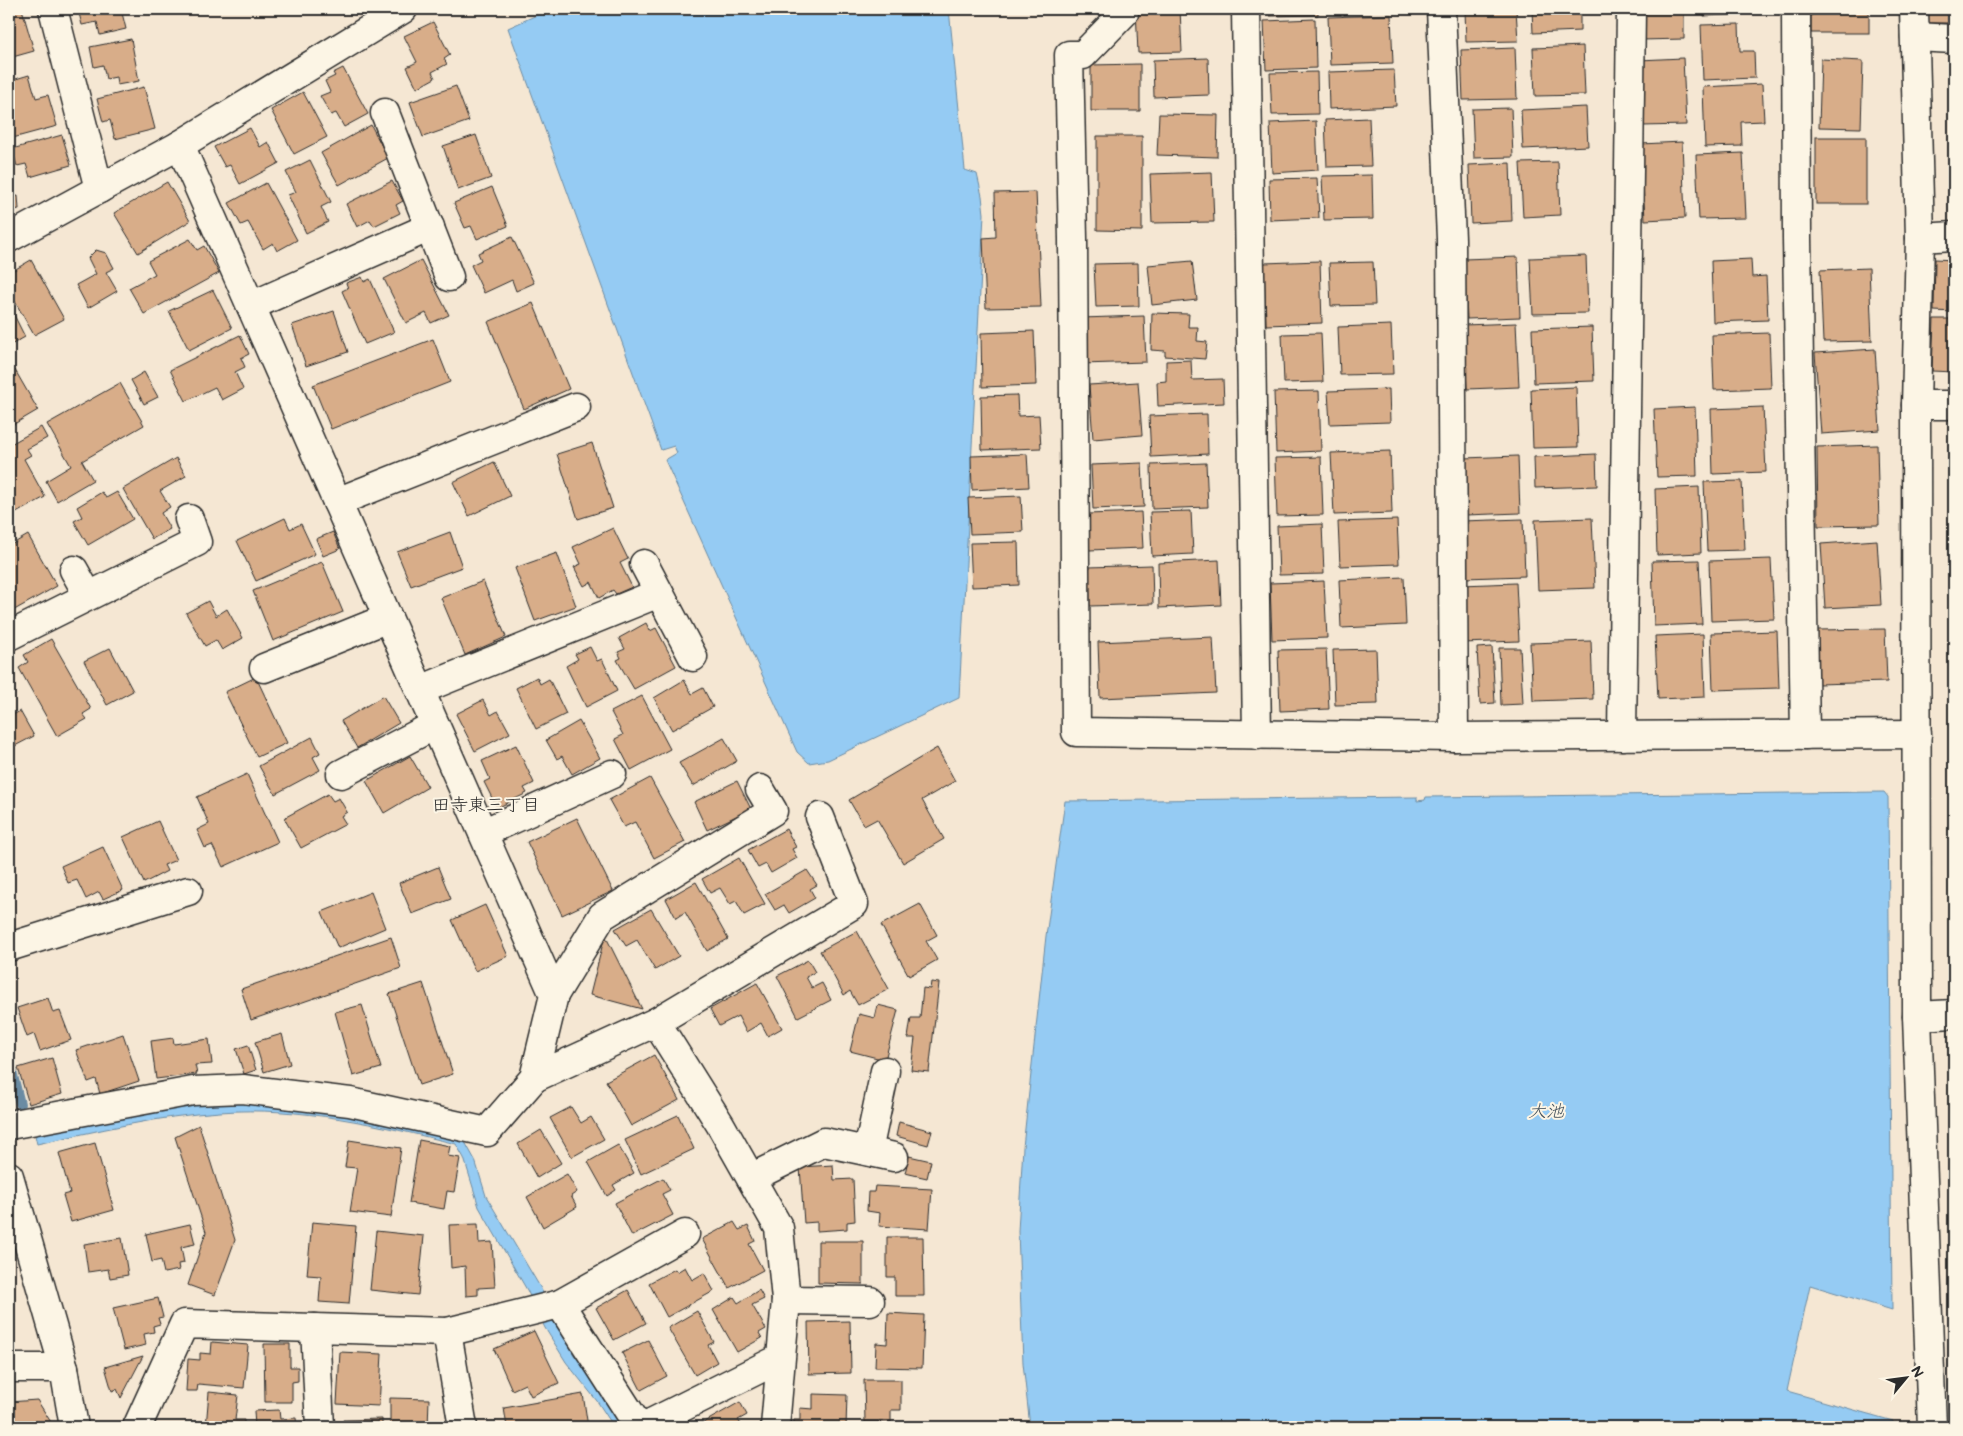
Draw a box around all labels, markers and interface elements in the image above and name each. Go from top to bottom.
district label: 田寺東三丁目 [432,795,540,816]
water label: 大池 [1528,1101,1565,1122]
north arrow [1880,1354,1930,1404]
text: N [1907,1363,1927,1381]

